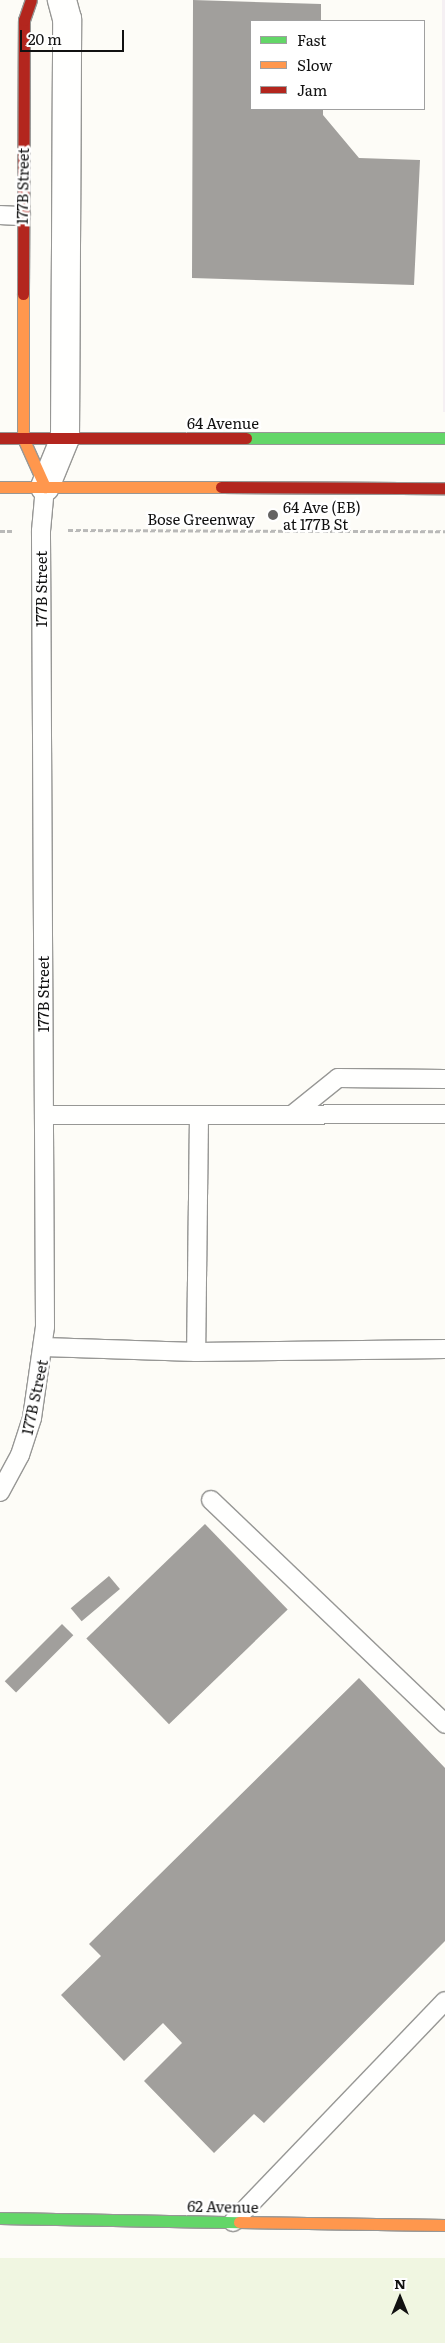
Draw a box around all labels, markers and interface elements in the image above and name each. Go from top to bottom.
scale bar [22,20,126,52]
legend [250,20,425,110]
text: 20 m [28,27,62,50]
text: Fast [297,28,326,51]
text: Slow [297,53,332,76]
text: Jam [297,78,327,101]
street label: 177B Street [12,148,32,224]
street label: 64 Avenue [187,414,259,432]
place label: 64 Ave (EB) at 177B St [283,497,361,532]
marker: 64 Ave (EB) at 177B St [267,509,279,521]
street label: Bose Greenway [147,510,255,528]
street label: 177B Street [32,551,50,627]
street label: 177B Street [34,956,52,1032]
street label: 177B Street [17,1358,51,1436]
street label: 62 Avenue [187,2196,259,2216]
north arrow [375,2273,425,2323]
text: N [394,2273,406,2293]

